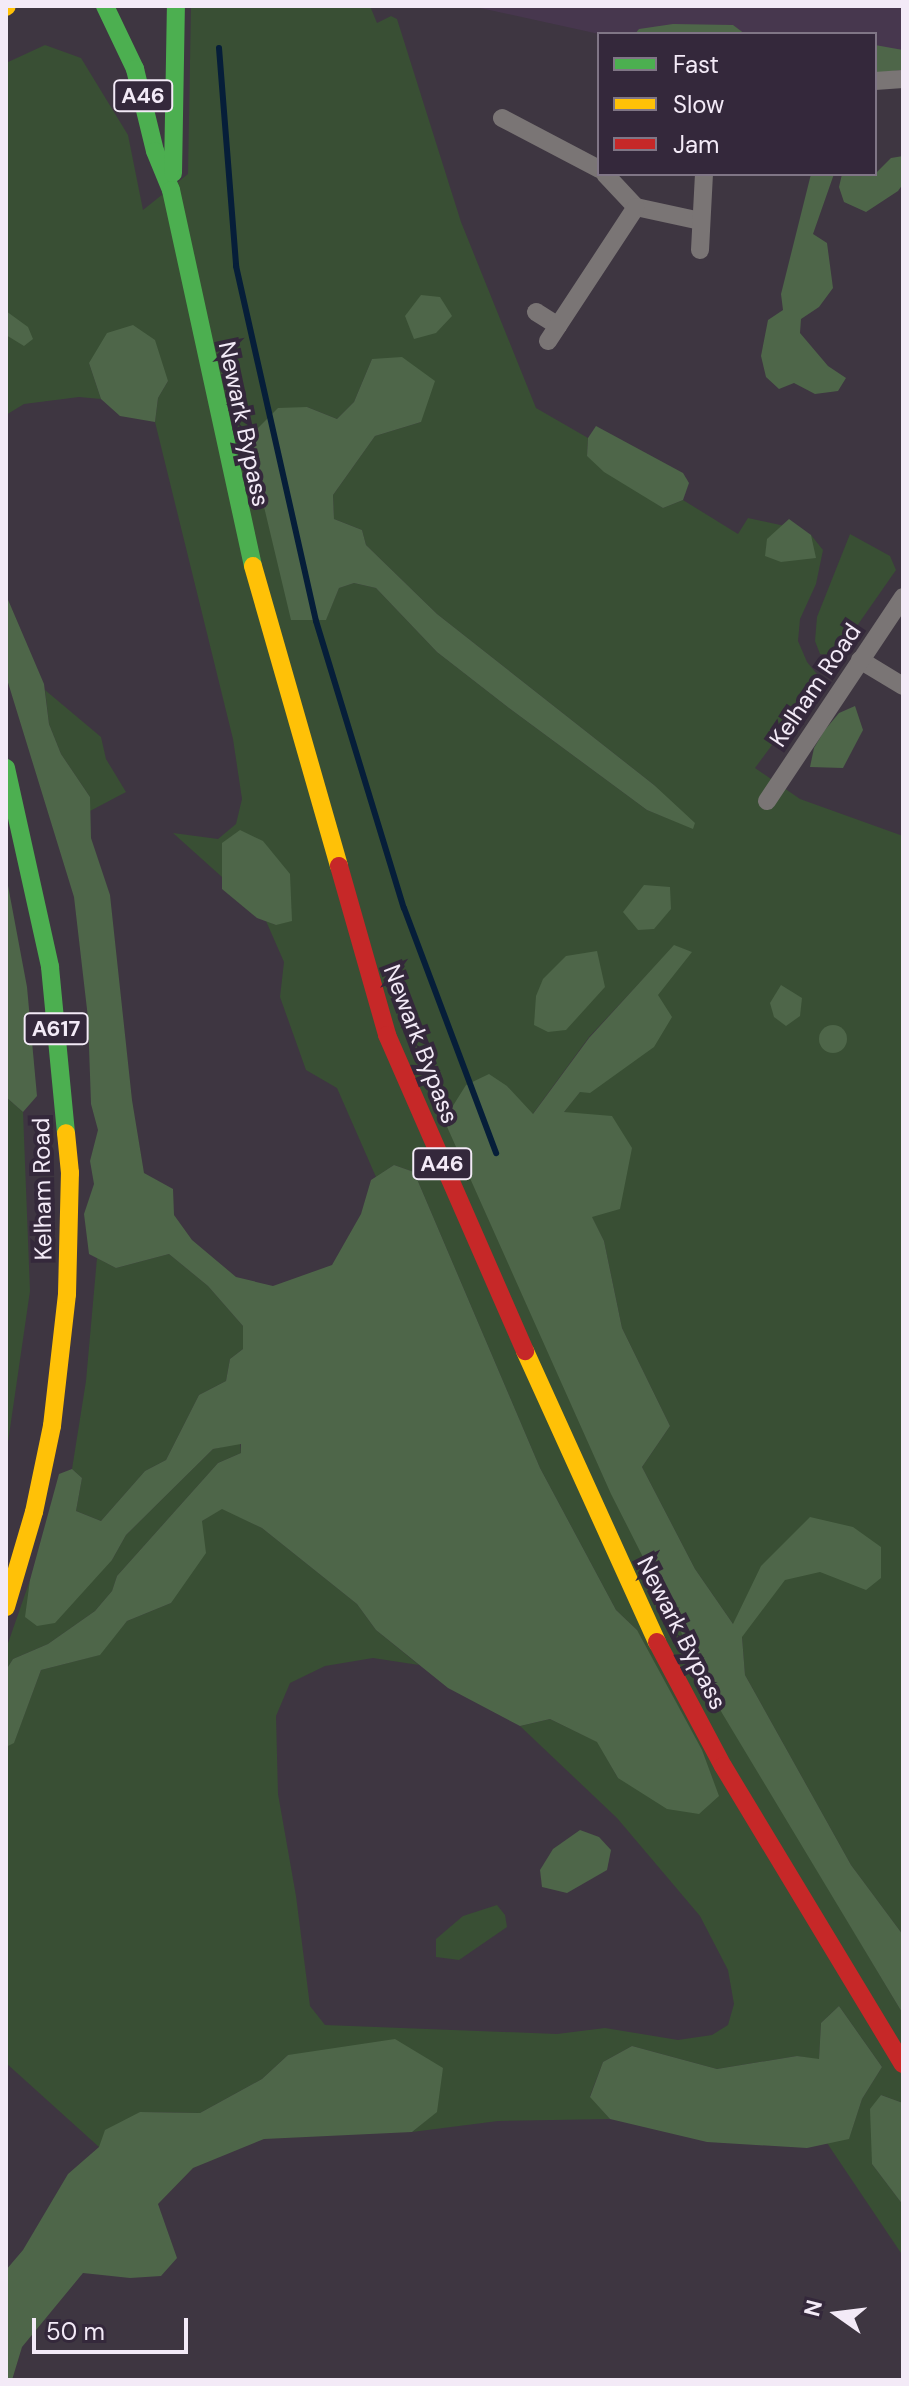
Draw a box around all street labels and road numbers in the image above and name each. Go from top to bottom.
road number: A46 [113,78,173,114]
street label: Newark Bypass [212,339,276,509]
street label: Kelham Road [763,618,867,752]
street label: Newark Bypass [377,960,465,1128]
road number: A617 [22,1011,90,1047]
street label: Kelham Road [26,1117,58,1261]
road number: A46 [412,1146,472,1182]
street label: Newark Bypass [631,1552,733,1714]

